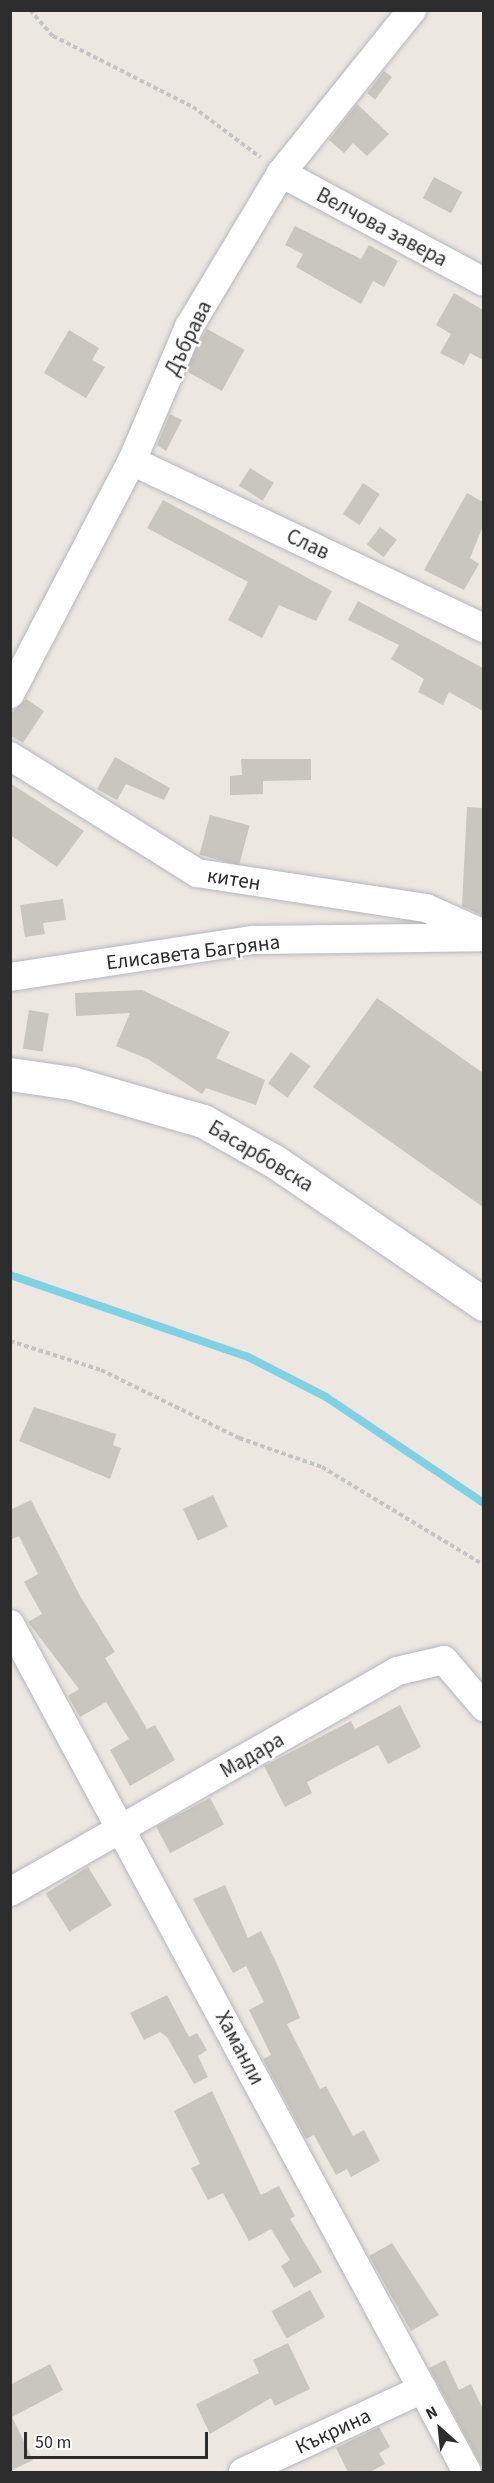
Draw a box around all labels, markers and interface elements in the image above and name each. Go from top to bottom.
street label: Велчова завера [312,182,452,272]
street label: Дъбрава [159,296,217,380]
street label: Слав [283,523,333,565]
street label: китен [205,862,263,896]
street label: Елисавета Багряна [105,929,281,975]
street label: Басарбовска [204,1115,318,1197]
street label: Мадара [216,1727,288,1783]
street label: Хаманли [210,2007,270,2089]
north arrow [410,2399,470,2459]
text: N [422,2401,442,2425]
street label: Къкрина [291,2403,375,2459]
scale bar [27,2420,212,2458]
text: 50 m [35,2430,71,2455]

